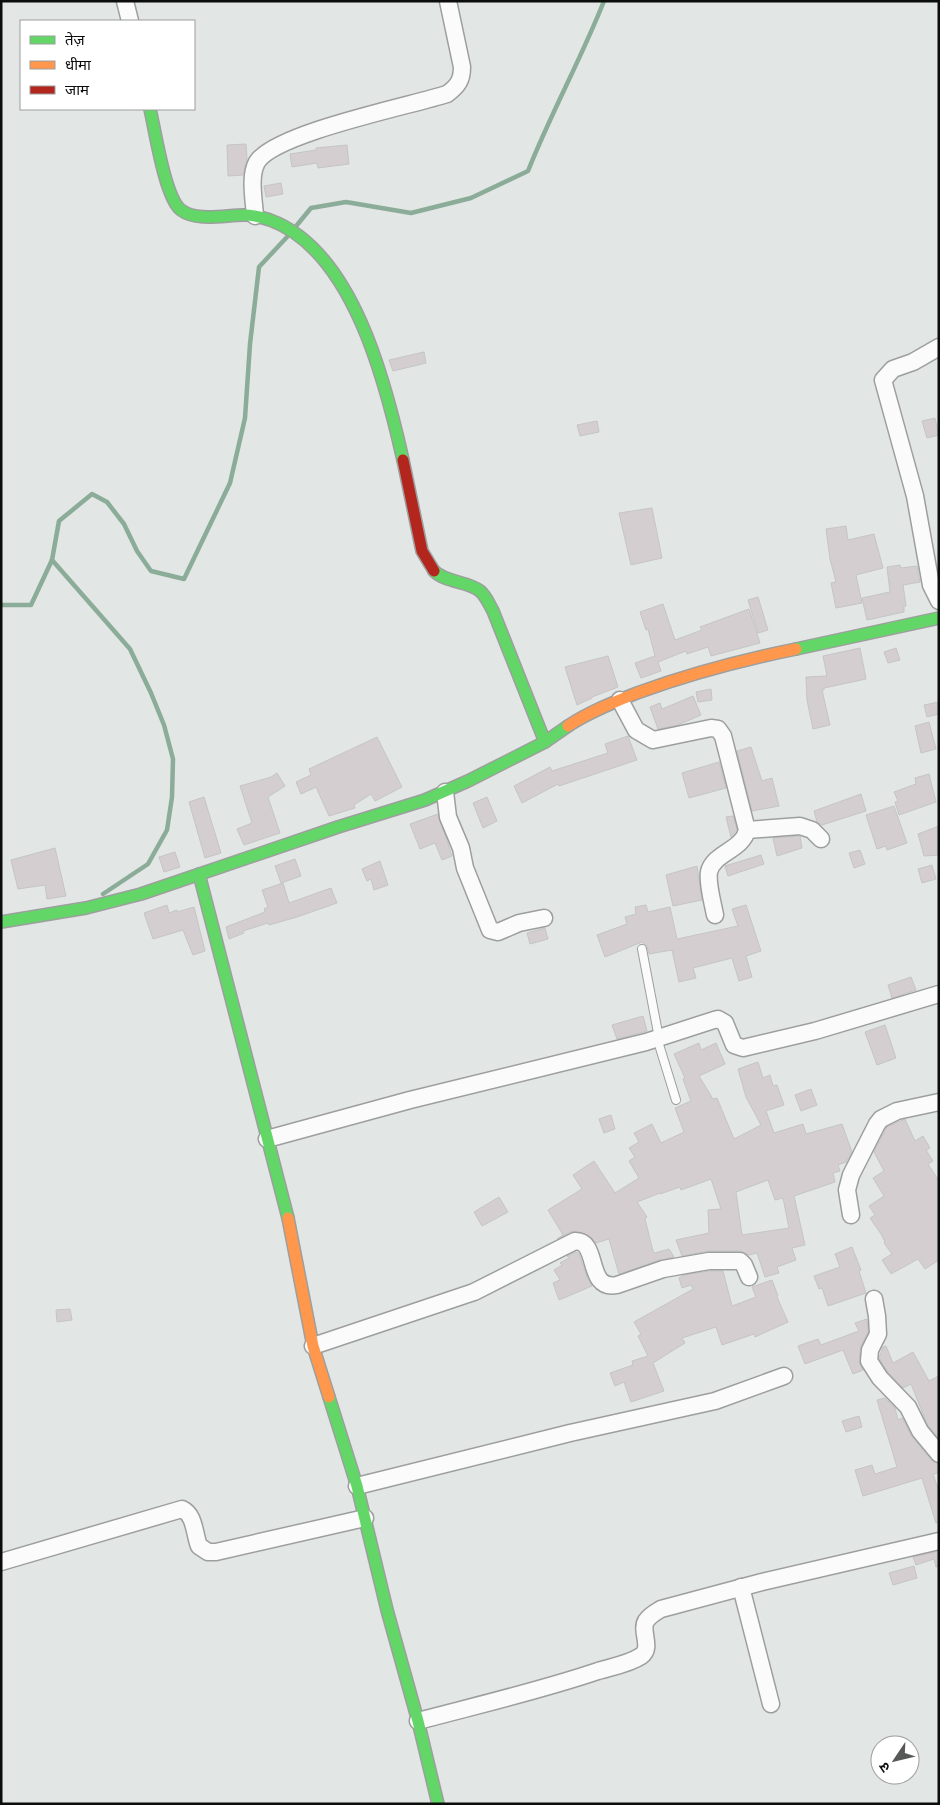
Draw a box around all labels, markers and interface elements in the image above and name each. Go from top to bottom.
legend [20,20,195,110]
text: तेज़ [65,30,86,49]
text: धीमा [65,55,92,74]
text: जाम [65,80,90,99]
north arrow [870,1735,920,1785]
text: उ [874,1758,894,1776]

